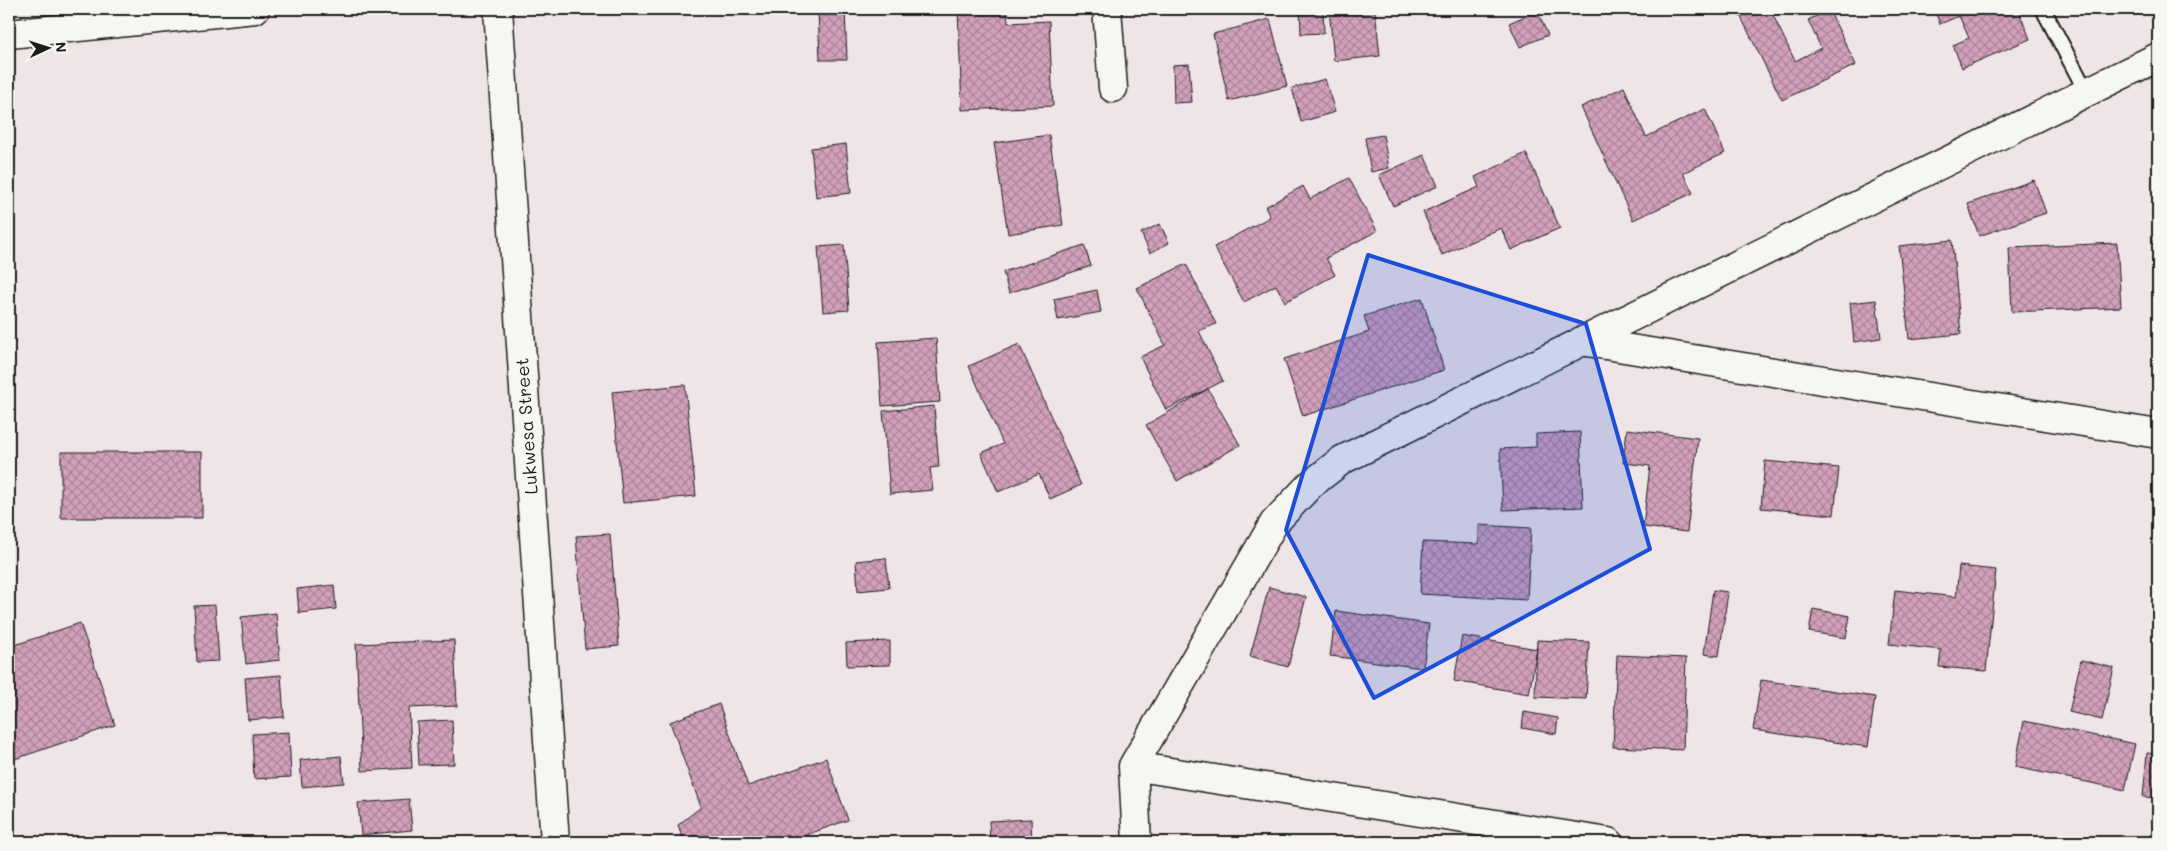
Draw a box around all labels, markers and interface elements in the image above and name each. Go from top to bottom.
north arrow [22,22,72,72]
text: N [52,41,71,53]
street label: Lukwesa Street [509,357,543,495]

